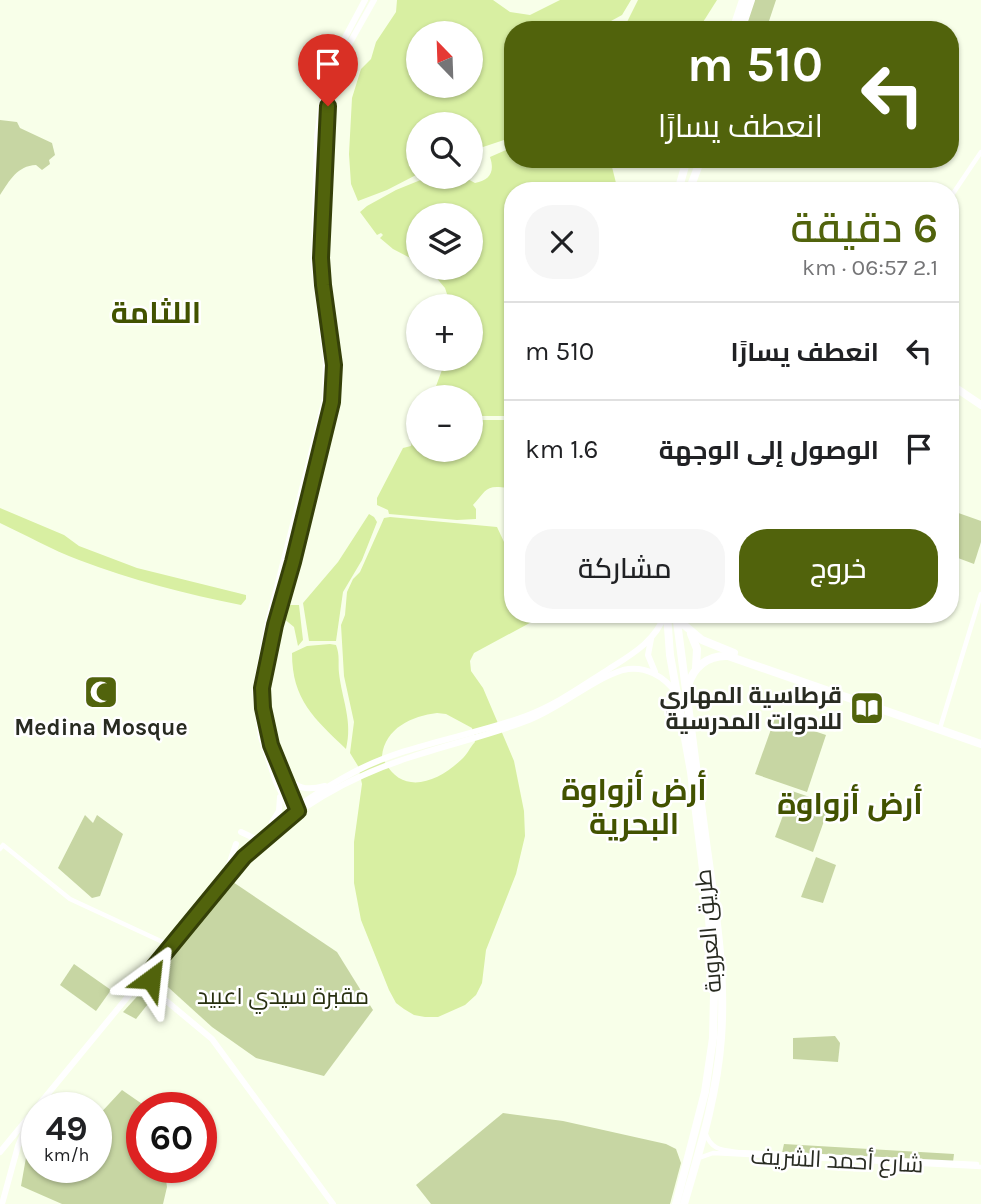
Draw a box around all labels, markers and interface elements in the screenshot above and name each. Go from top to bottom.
north arrow [406,21,483,98]
map controls [406,21,483,462]
pin [298,34,358,106]
text: 510 m [687,36,823,93]
icon: arrive [309,45,347,83]
icon: left [847,49,938,140]
text: انعطف يسارًا [658,108,823,145]
button: search [406,112,483,189]
button: layers [406,203,483,280]
text: 6 دقيقة [791,203,938,253]
button: close [525,205,599,279]
text: 2.1 km · 06:57 [802,254,938,281]
button: + [406,294,483,371]
district label: اللثامة [111,295,201,331]
icon: left [900,332,938,370]
text: 510 m [525,336,594,367]
text: انعطف يسارًا [731,337,879,368]
button: − [406,385,483,462]
icon: arrive [900,430,938,468]
text: 1.6 km [525,434,598,465]
text: الوصول إلى الوجهة [659,435,879,466]
button: مشاركة [525,529,725,609]
button: خروج [739,529,938,609]
mosque icon: Medina Mosque [82,673,120,711]
place label: قرطاسية المهاري للادوات المدرسية [659,682,842,735]
library icon: قرطاسية المهاري للادوات المدرسية [848,689,886,727]
place label: Medina Mosque [14,714,188,741]
district label: أرض أزواوة البحرية [561,770,707,842]
district label: أرض أزواوة [777,784,923,822]
street label: طريق العروبة [690,868,727,994]
position arrow [114,942,188,1016]
park label: مقبرة سيدي اعبيد [197,983,369,1014]
speed limit sign: 60 [126,1092,217,1183]
text: 49 [45,1108,88,1149]
street label: شارع أحمد الشريف [750,1140,924,1181]
text: km/h [44,1144,89,1166]

